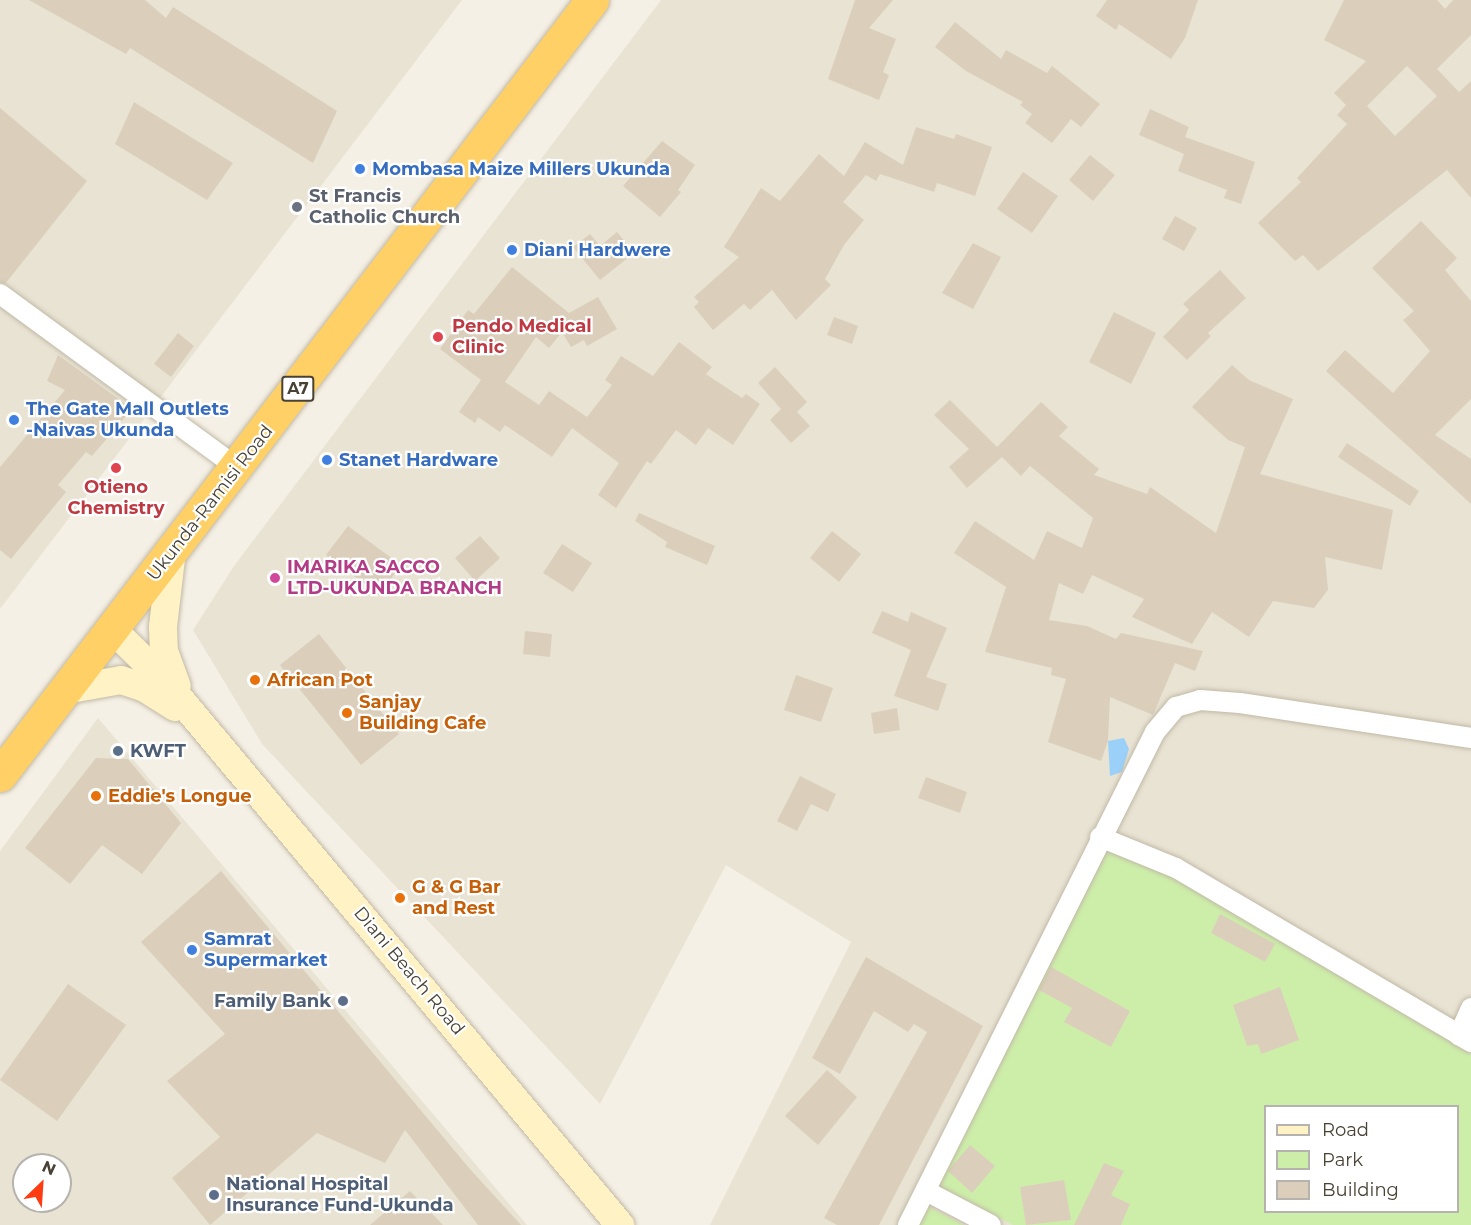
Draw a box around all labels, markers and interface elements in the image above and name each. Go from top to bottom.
place label: Mombasa Maize Millers Ukunda [372,158,670,180]
marker: Mombasa Maize Millers Ukunda [353,162,367,176]
place label: St Francis Catholic Church [309,186,460,228]
marker: St Francis Catholic Church [290,200,304,214]
place label: Diani Hardwere [524,239,671,261]
marker: Diani Hardwere [505,243,519,257]
place label: Pendo Medical Clinic [452,316,592,358]
marker: Pendo Medical Clinic [429,328,447,346]
road number: A7 [280,376,316,402]
place label: The Gate Mall Outlets -Naivas Ukunda [26,399,229,442]
marker: The Gate Mall Outlets -Naivas Ukunda [7,413,21,427]
street label: Ukunda-Ramisi Road [142,421,278,585]
place label: Stanet Hardware [339,449,498,471]
marker: Stanet Hardware [320,453,334,467]
marker: Otieno Chemistry [109,461,123,475]
place label: Otieno Chemistry [67,477,165,520]
place label: IMARIKA SACCO LTD-UKUNDA BRANCH [287,557,502,600]
marker: IMARIKA SACCO LTD-UKUNDA BRANCH [268,571,282,585]
place label: African Pot [267,669,373,691]
marker: African Pot [248,673,262,687]
place label: Sanjay Building Cafe [359,692,486,734]
marker: Sanjay Building Cafe [340,706,354,720]
place label: KWFT [130,740,186,762]
marker: KWFT [111,744,125,758]
place label: Eddie's Longue [108,785,252,807]
marker: Eddie's Longue [89,789,103,803]
place label: G & G Bar and Rest [412,877,501,920]
marker: G & G Bar and Rest [393,891,407,905]
street label: Diani Beach Road [349,902,469,1040]
place label: Samrat Supermarket [204,929,328,972]
marker: Samrat Supermarket [185,943,199,957]
place label: Family Bank [214,990,331,1012]
marker: Family Bank [336,994,350,1008]
legend [1264,1105,1459,1213]
text: Road [1322,1119,1369,1141]
text: Park [1322,1149,1363,1171]
north arrow [12,1153,72,1213]
text: N [39,1157,59,1179]
place label: National Hospital Insurance Fund-Ukunda [226,1174,454,1216]
text: Building [1322,1179,1399,1201]
marker: National Hospital Insurance Fund-Ukunda [207,1188,221,1202]

